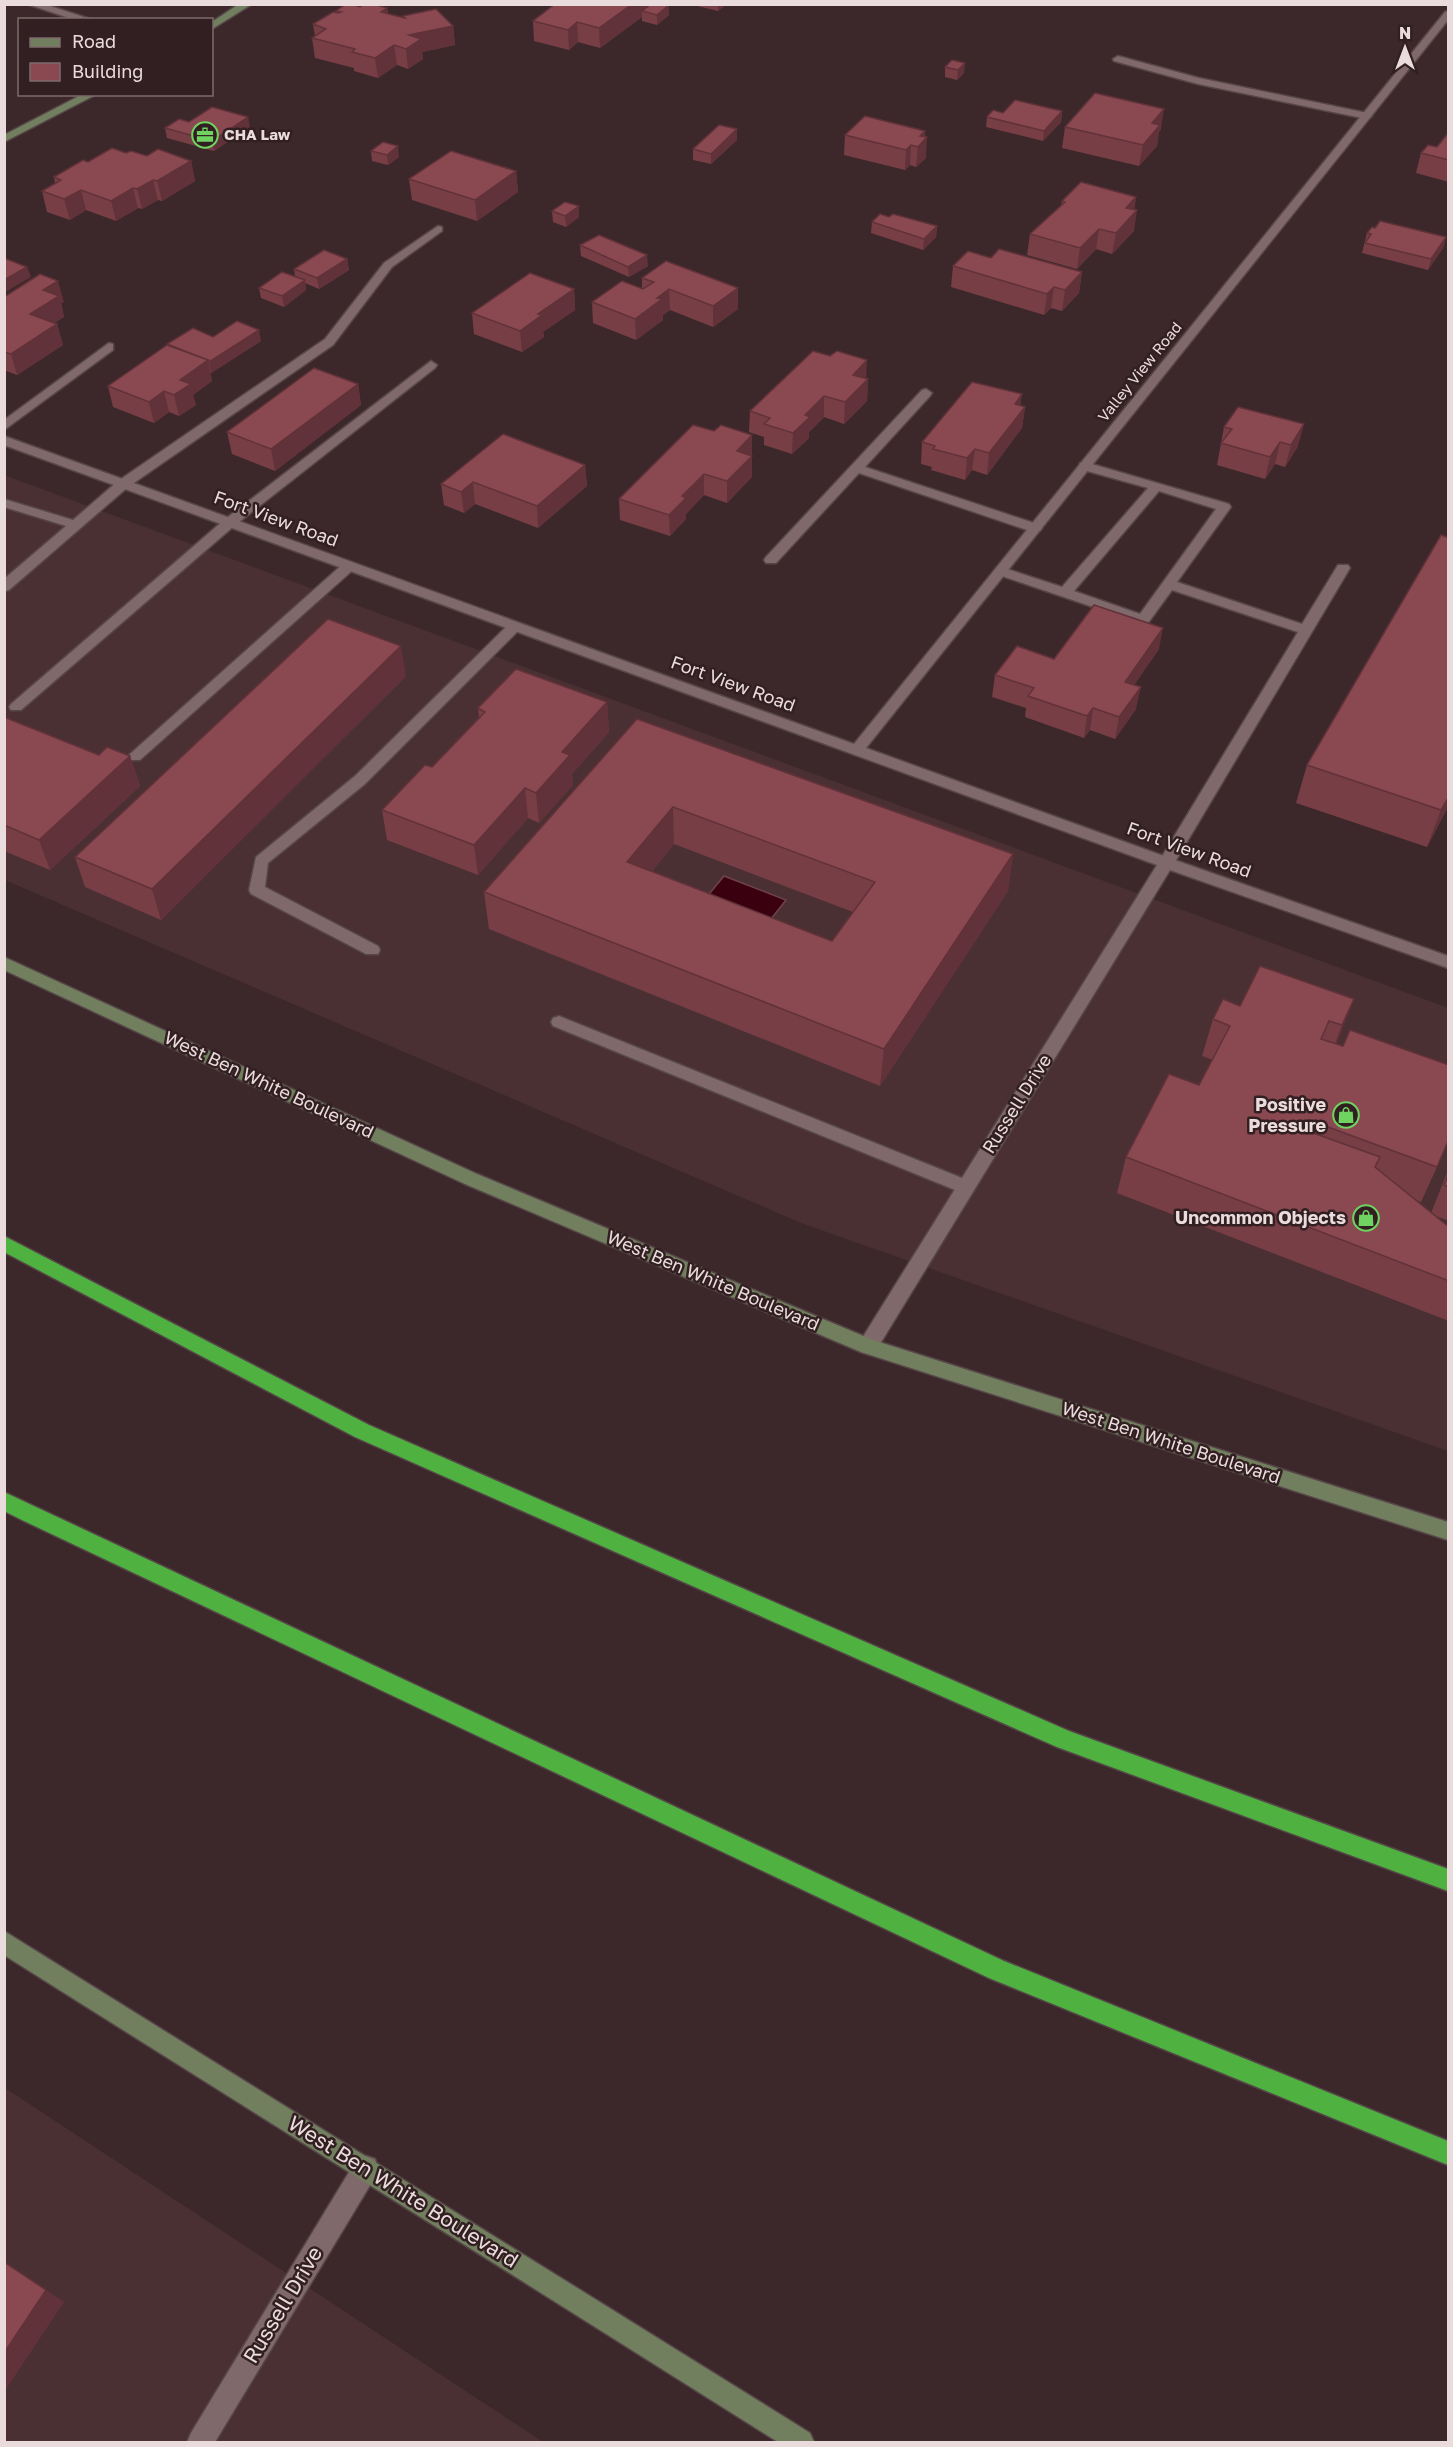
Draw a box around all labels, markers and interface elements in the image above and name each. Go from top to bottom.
legend [18,18,213,96]
north arrow [1375,18,1435,78]
text: N [1399,23,1411,43]
text: Road [72,30,116,52]
text: Building [72,60,143,82]
office icon: CHA Law [190,120,220,150]
place label: CHA Law [224,125,291,143]
street label: Valley View Road [1094,318,1185,425]
street label: Fort View Road [211,485,342,551]
street label: Fort View Road [668,650,799,716]
street label: Fort View Road [1124,816,1255,882]
street label: West Ben White Boulevard [161,1026,378,1142]
street label: Russell Drive [977,1050,1055,1157]
place label: Positive Pressure [1248,1093,1326,1136]
shop icon: Positive Pressure [1331,1100,1361,1130]
shop icon: Uncommon Objects [1351,1203,1381,1233]
place label: Uncommon Objects [1175,1206,1346,1228]
street label: West Ben White Boulevard [604,1225,823,1335]
street label: West Ben White Boulevard [1059,1396,1283,1488]
street label: West Ben White Boulevard [284,2109,524,2273]
street label: Russell Drive [237,2241,327,2368]

